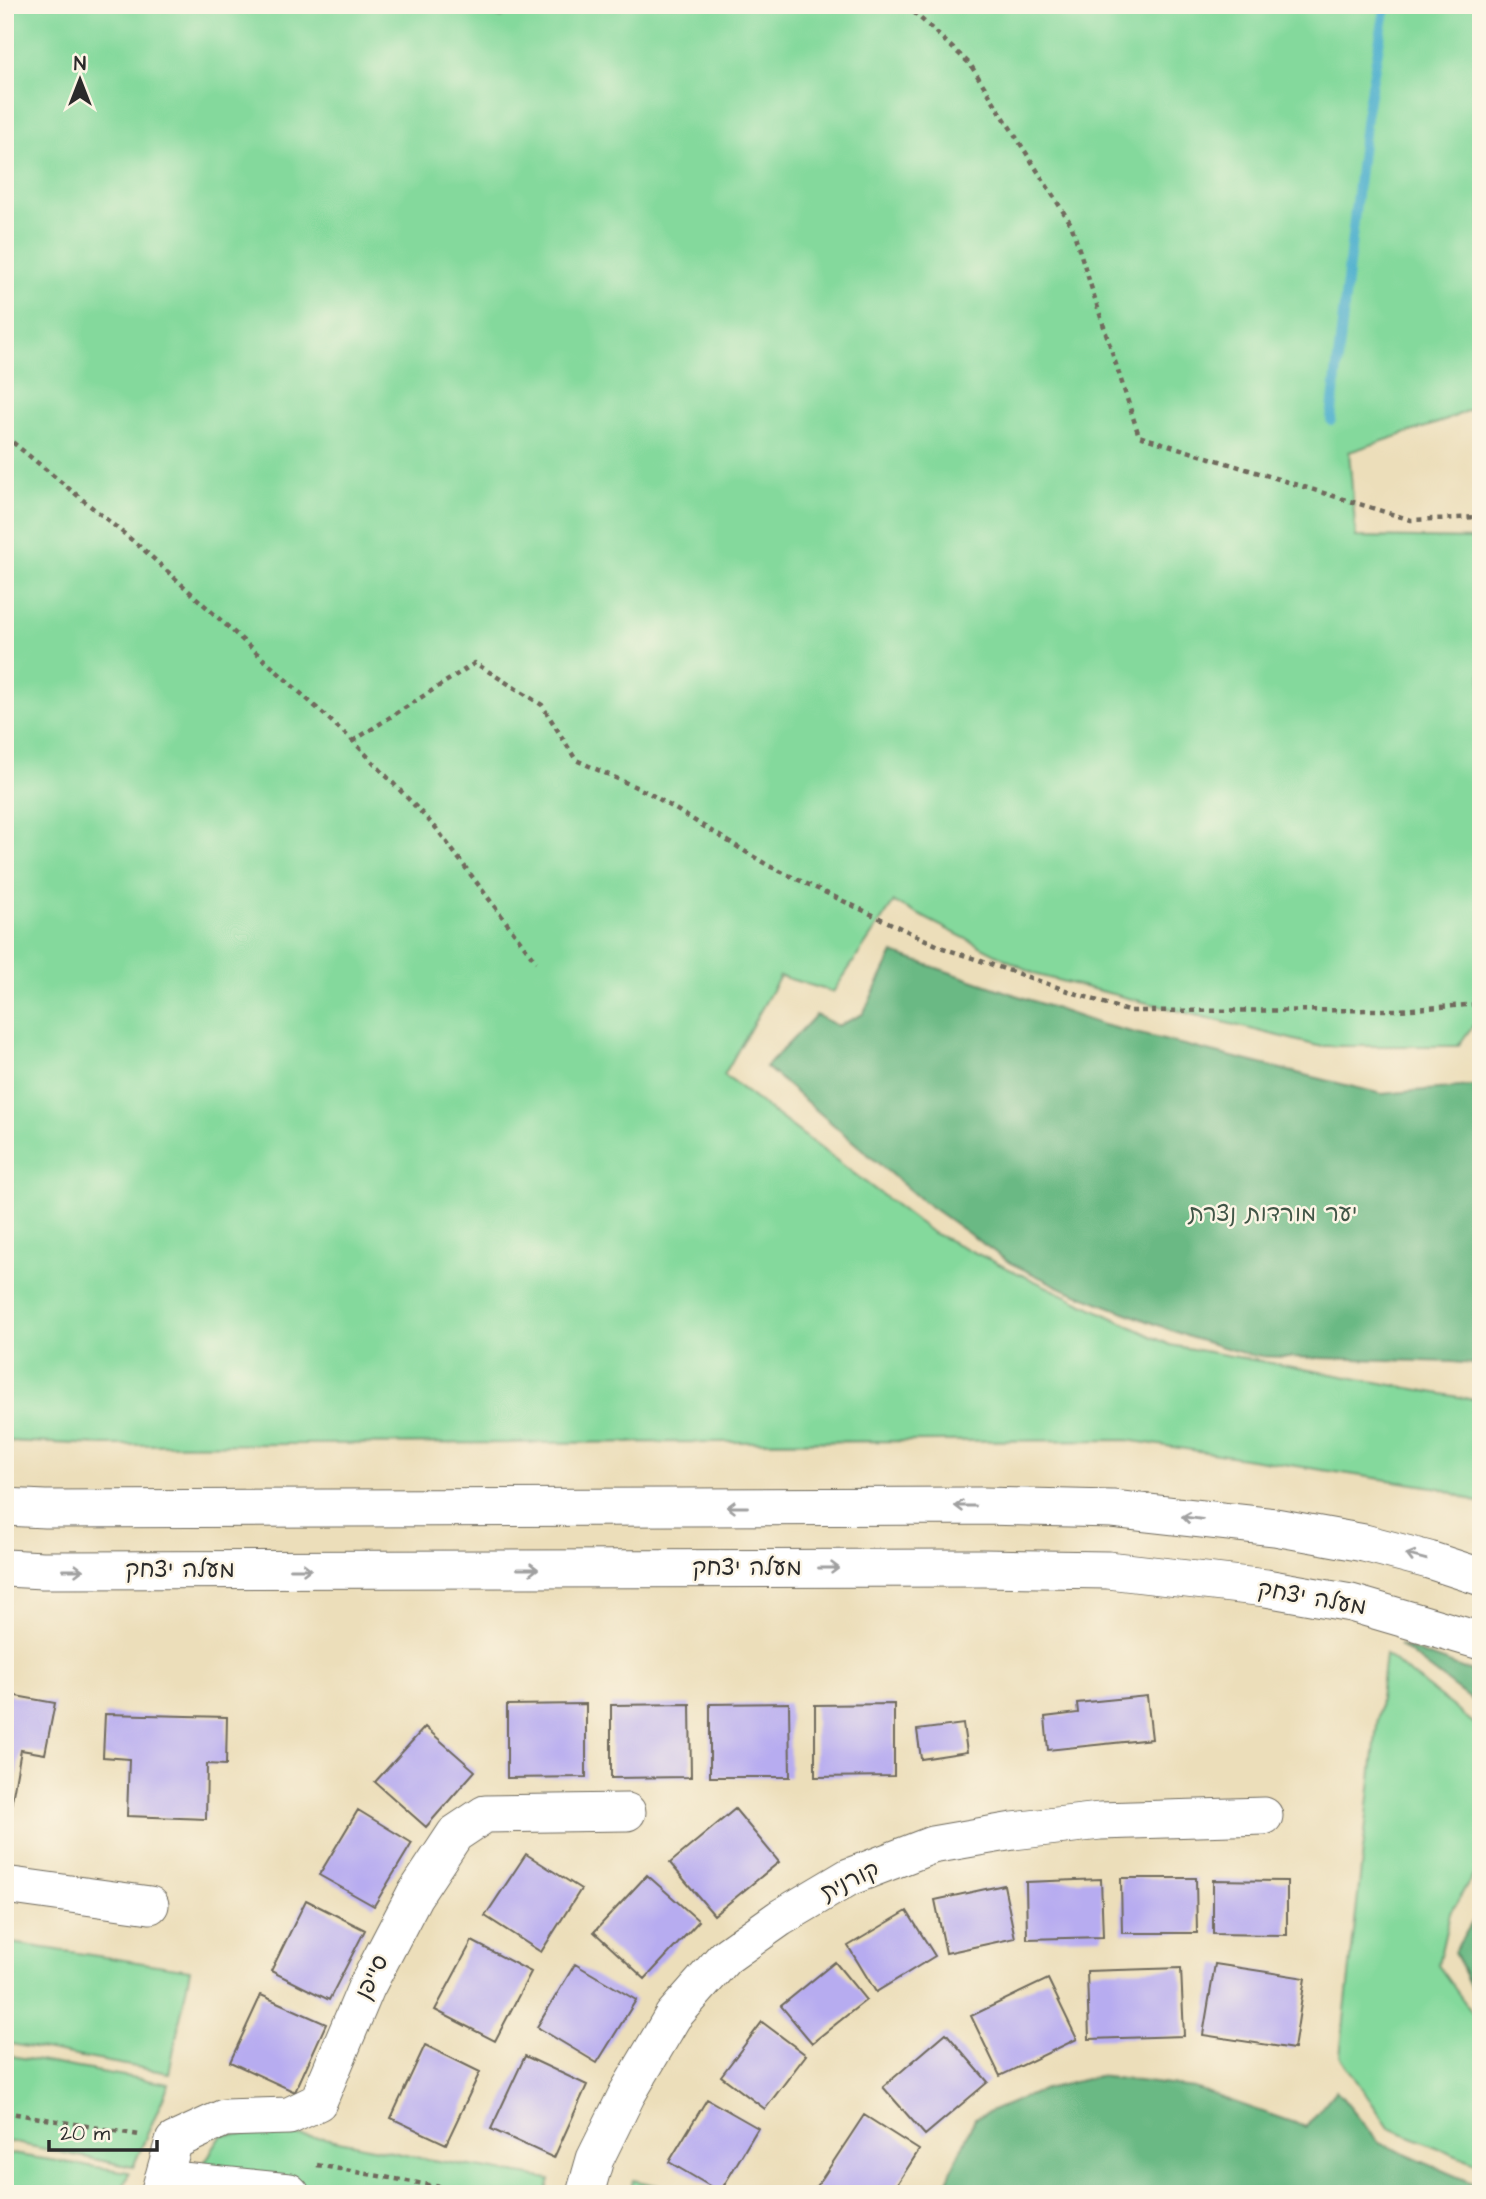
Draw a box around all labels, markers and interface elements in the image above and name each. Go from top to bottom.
north arrow [46,46,116,116]
text: N [74,51,86,78]
park label: יער מורדות נצרת [1188,1198,1357,1230]
one-way arrow [726,1500,749,1514]
one-way arrow [954,1500,977,1513]
one-way arrow [1181,1511,1204,1524]
one-way arrow [1405,1550,1427,1563]
street label: מעלה יצחק [692,1552,802,1584]
street label: מעלה יצחק [125,1554,235,1586]
one-way arrow [818,1561,841,1575]
one-way arrow [289,1562,312,1576]
one-way arrow [517,1562,540,1576]
one-way arrow [62,1563,85,1577]
street label: מעלה יצחק [1255,1573,1369,1623]
street label: קורנית [815,1853,885,1909]
street label: סייפן [348,1949,396,2005]
scale bar [49,2108,158,2152]
text: 20 m [60,2119,111,2148]

